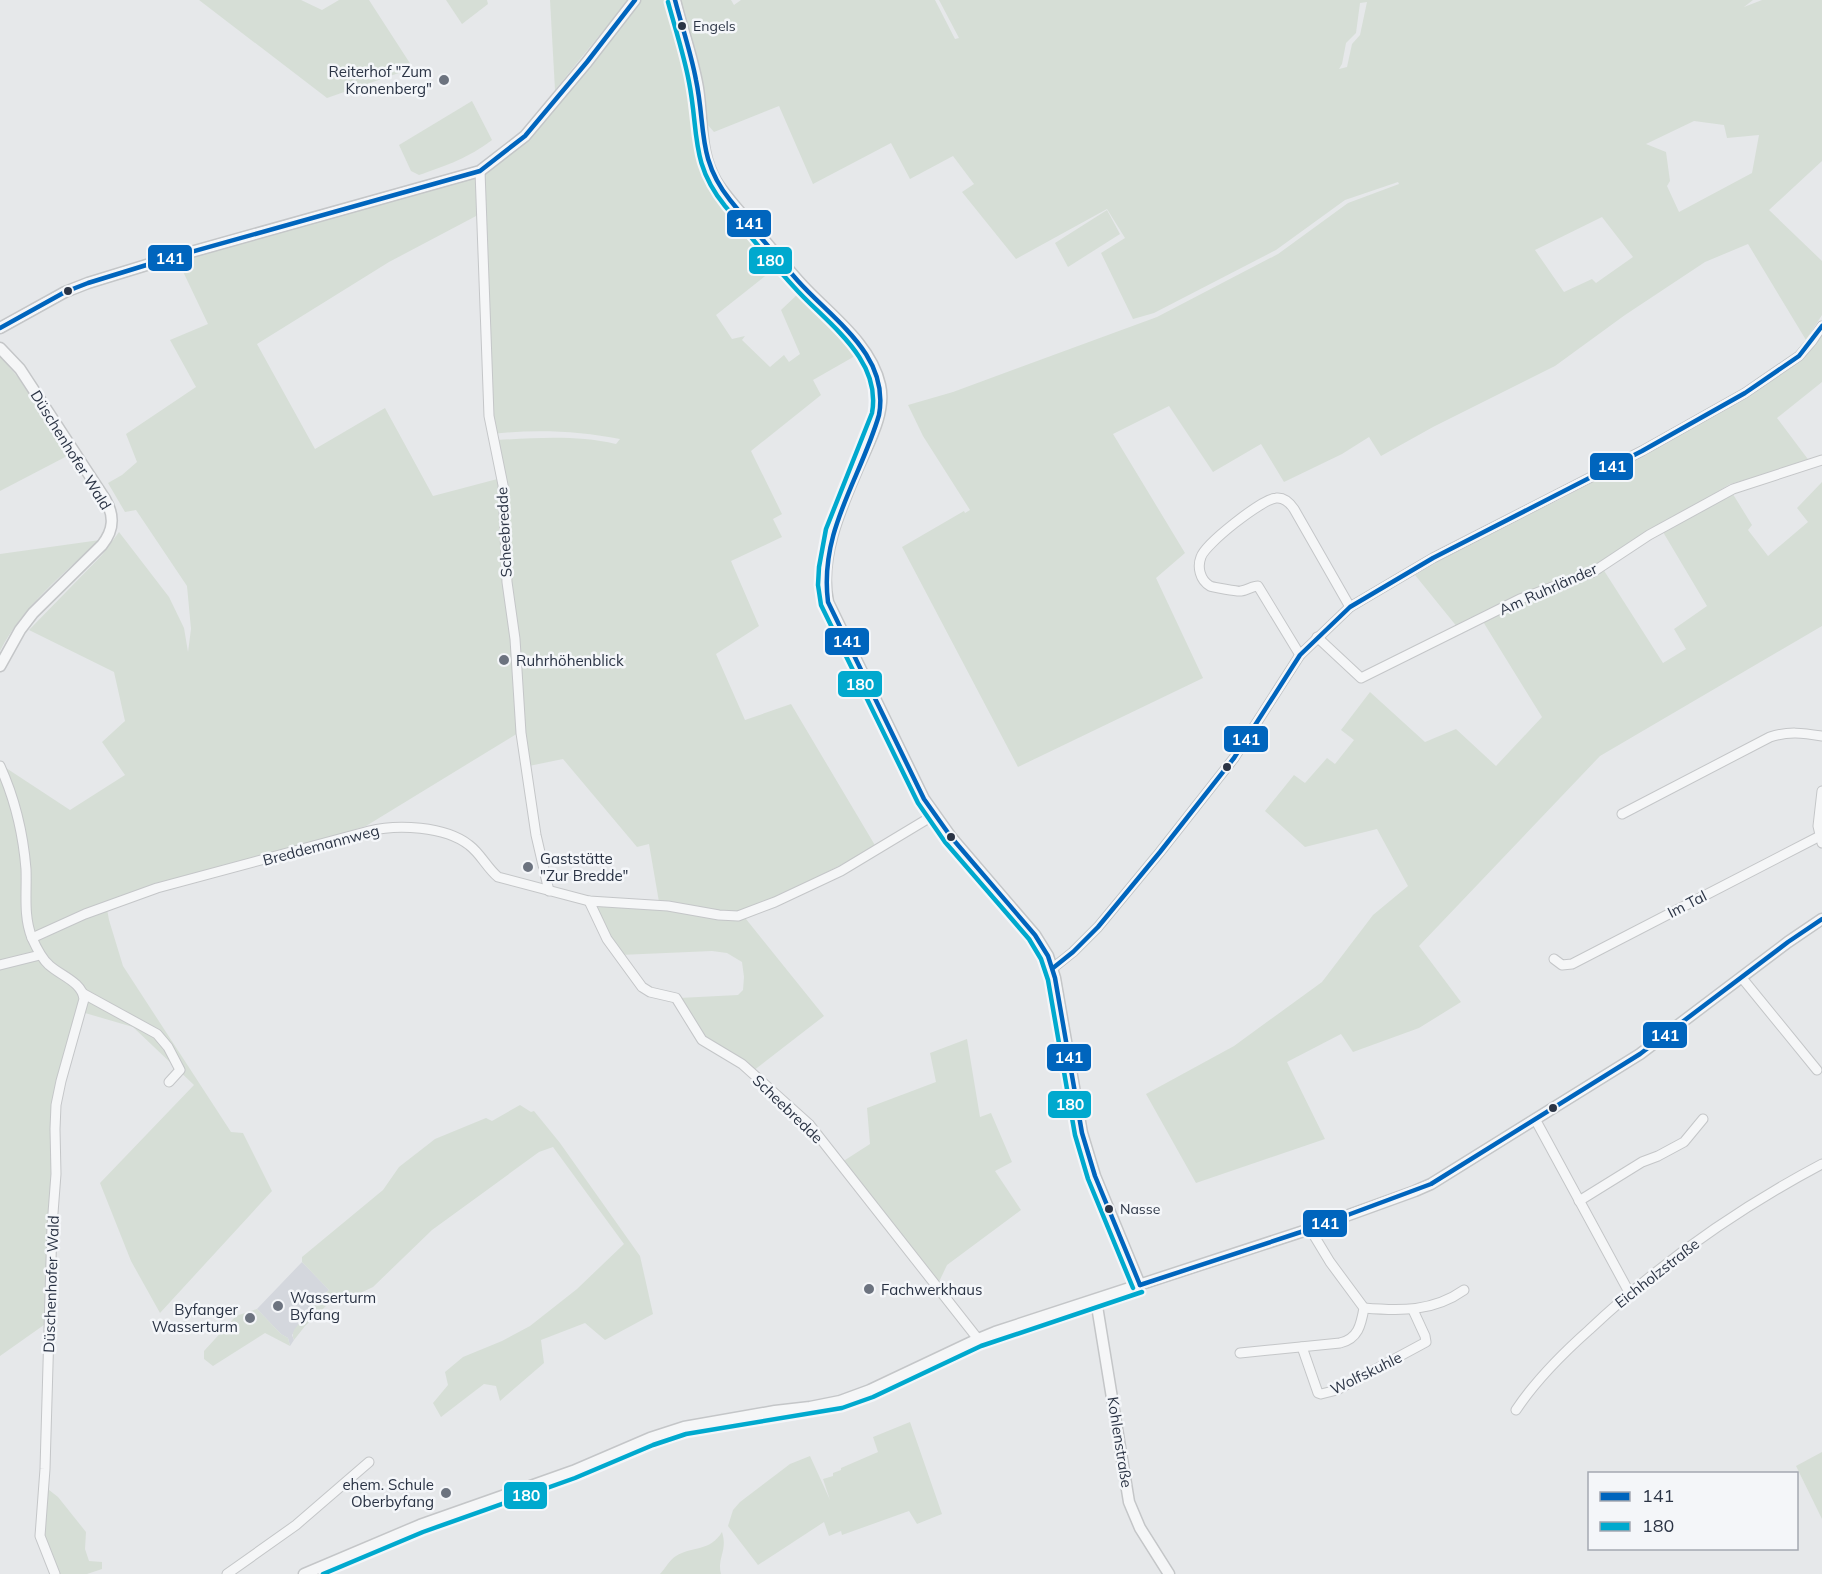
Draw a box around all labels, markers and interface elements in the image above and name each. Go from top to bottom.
place label: Engels [693,17,736,35]
marker: Engels [676,20,688,32]
place label: Reiterhof "Zum Kronenberg" [329,62,432,98]
marker: Reiterhof "Zum Kronenberg" [437,73,451,87]
line badge: 141 [726,209,772,238]
text: 141 [735,213,763,233]
line badge: 141 [147,244,193,272]
line badge: 180 [748,246,793,275]
text: 141 [156,248,184,268]
text: 180 [756,250,784,270]
unlabelled marker [62,285,74,297]
street label: Düschenhofer Wald [27,387,115,513]
line badge: 141 [1589,452,1634,481]
text: 141 [1598,456,1626,476]
street label: Scheebredde [492,486,516,578]
street label: Am Ruhrländer [1496,559,1600,619]
line badge: 141 [824,627,870,656]
text: 141 [833,631,861,651]
place label: Ruhrhöhenblick [516,651,624,670]
marker: Ruhrhöhenblick [497,653,511,667]
line badge: 180 [837,670,883,698]
text: 180 [846,674,874,694]
line badge: 141 [1223,725,1269,753]
text: 141 [1232,729,1260,749]
unlabelled marker [1221,761,1233,773]
street label: Breddemannweg [261,820,381,870]
unlabelled marker [945,831,957,843]
place label: Gaststätte "Zur Bredde" [540,849,628,885]
marker: Gaststätte "Zur Bredde" [521,860,535,874]
street label: Im Tal [1664,886,1710,922]
line badge: 141 [1642,1021,1688,1049]
text: 141 [1651,1025,1679,1045]
line badge: 141 [1046,1043,1092,1072]
text: 141 [1055,1047,1083,1067]
street label: Scheebredde [749,1071,827,1147]
line badge: 180 [1047,1090,1092,1119]
text: 180 [1056,1094,1084,1114]
unlabelled marker [1547,1102,1559,1114]
place label: Nasse [1120,1200,1160,1218]
marker: Nasse [1103,1203,1115,1215]
line badge: 141 [1302,1209,1348,1238]
text: 141 [1311,1213,1339,1233]
street label: Düschenhofer Wald [39,1215,63,1353]
street label: Eichholzstraße [1611,1234,1703,1312]
place label: Fachwerkhaus [881,1280,982,1299]
marker: Fachwerkhaus [862,1282,876,1296]
place label: Wasserturm Byfang [290,1288,376,1324]
marker: Wasserturm Byfang [271,1299,285,1313]
place label: Byfanger Wasserturm [152,1300,239,1336]
marker: Byfanger Wasserturm [243,1311,257,1325]
street label: Wolfskuhle [1327,1348,1405,1398]
street label: Kohlenstraße [1103,1395,1137,1489]
legend [1588,1472,1798,1550]
place label: ehem. Schule Oberbyfang [342,1475,434,1511]
line badge: 180 [503,1481,548,1510]
text: 141 [1642,1484,1674,1507]
text: 180 [512,1485,540,1505]
marker: ehem. Schule Oberbyfang [439,1486,453,1500]
text: 180 [1642,1514,1674,1537]

